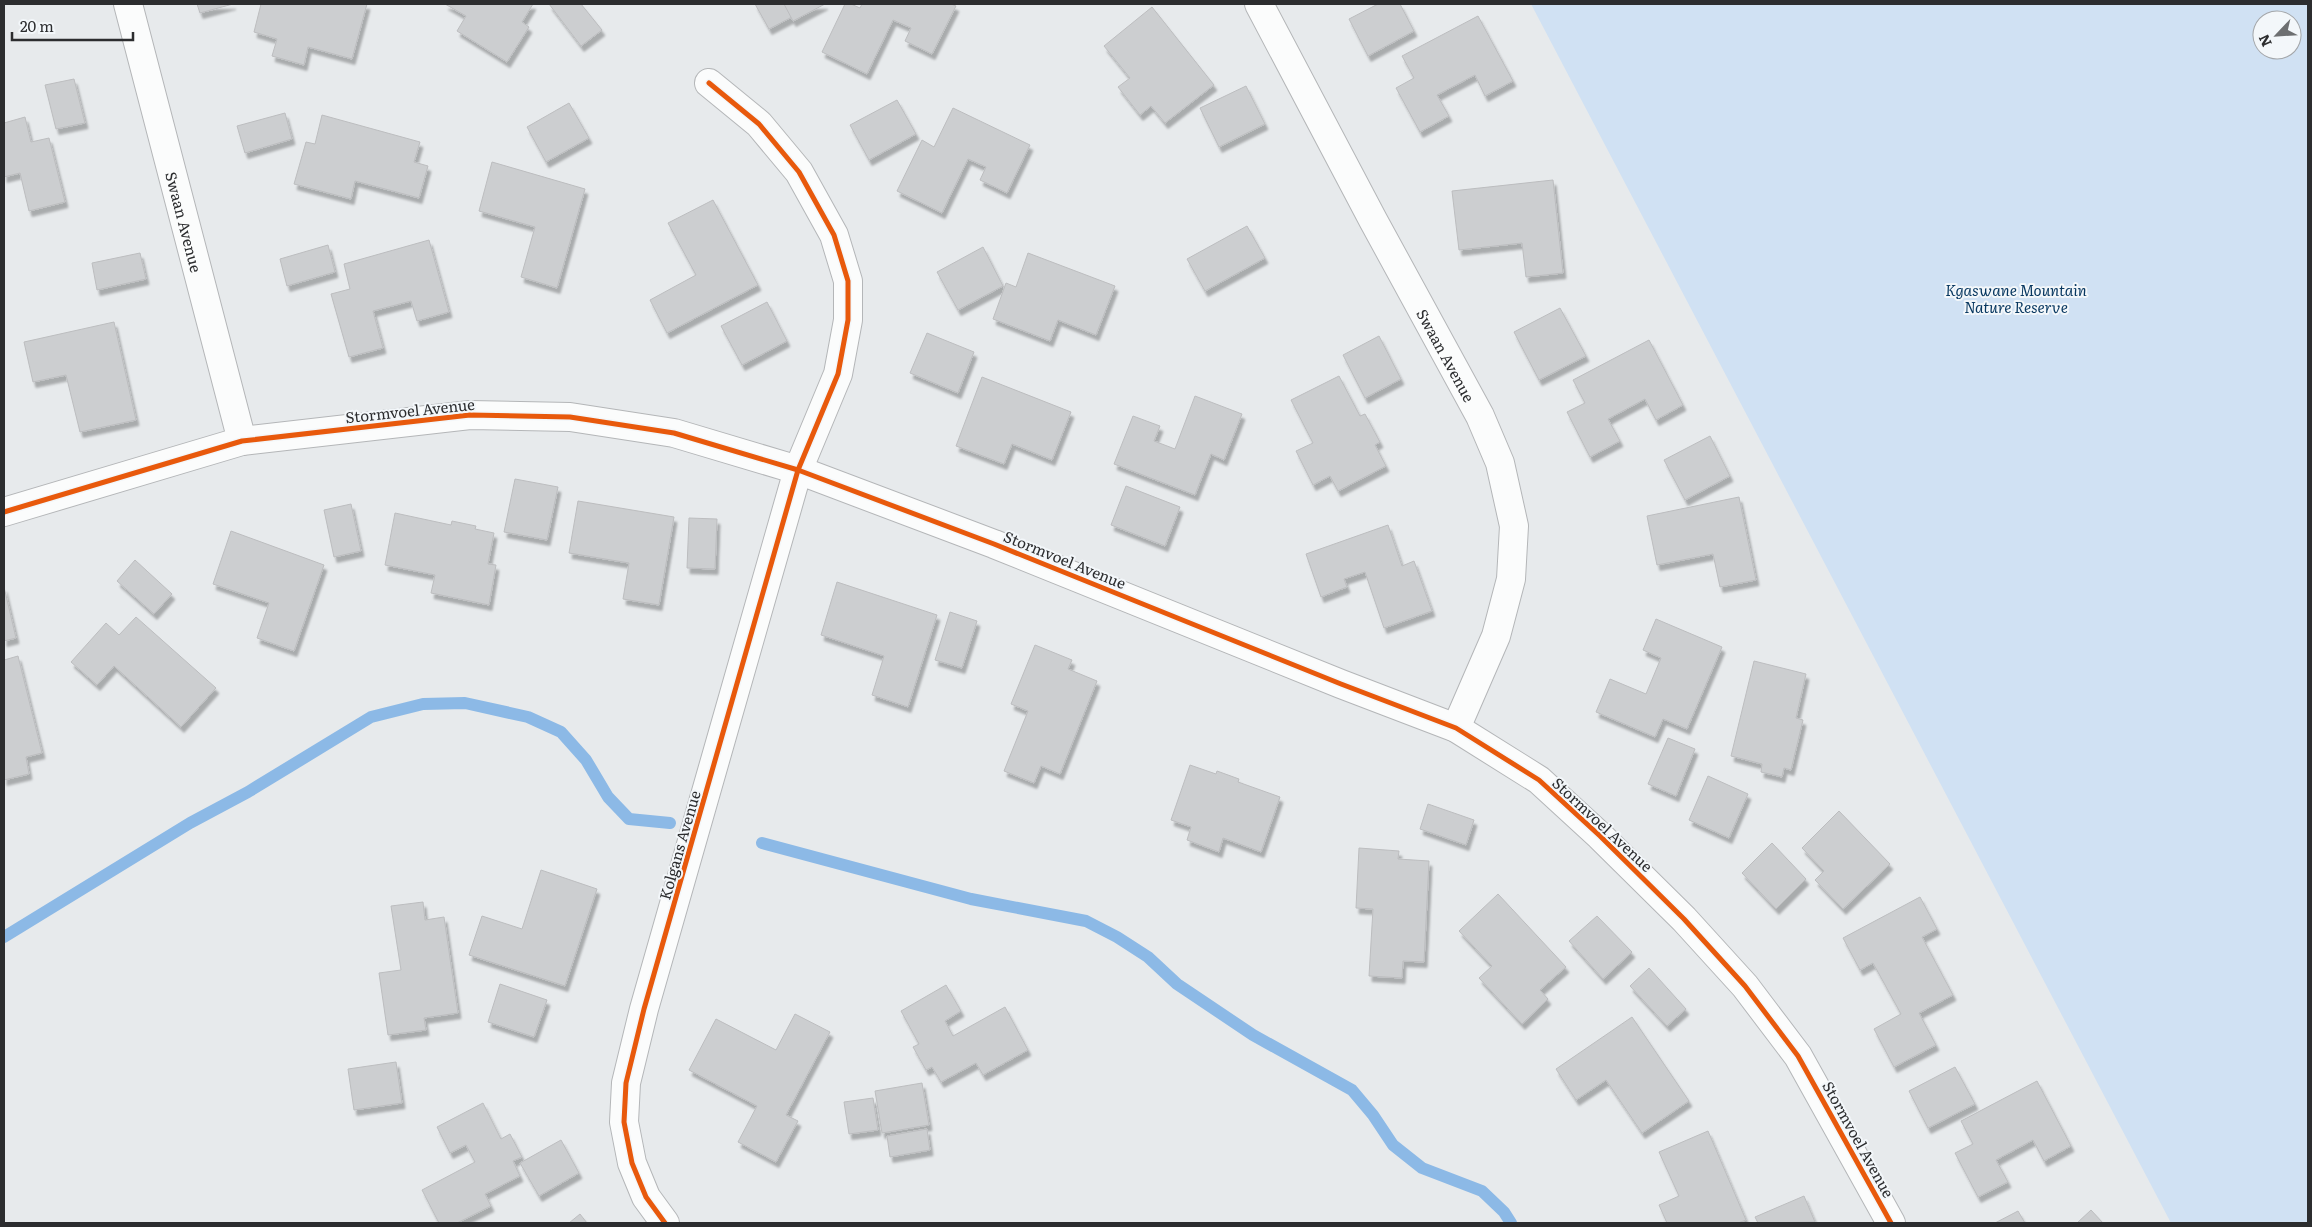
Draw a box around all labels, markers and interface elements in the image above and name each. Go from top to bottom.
scale bar [12,10,134,42]
north arrow [2252,10,2302,60]
text: 20 m [20,14,54,37]
text: N [2253,31,2276,50]
street label: Swaan Avenue [161,169,209,275]
park label: Kgaswane Mountain Nature Reserve [1945,278,2087,318]
street label: Swaan Avenue [1412,304,1482,406]
street label: Stormvoel Avenue [344,392,476,428]
street label: Stormvoel Avenue [1000,524,1130,594]
street label: Stormvoel Avenue [1548,771,1659,877]
street label: Kolgans Avenue [652,787,706,902]
street label: Stormvoel Avenue [1817,1077,1901,1202]

